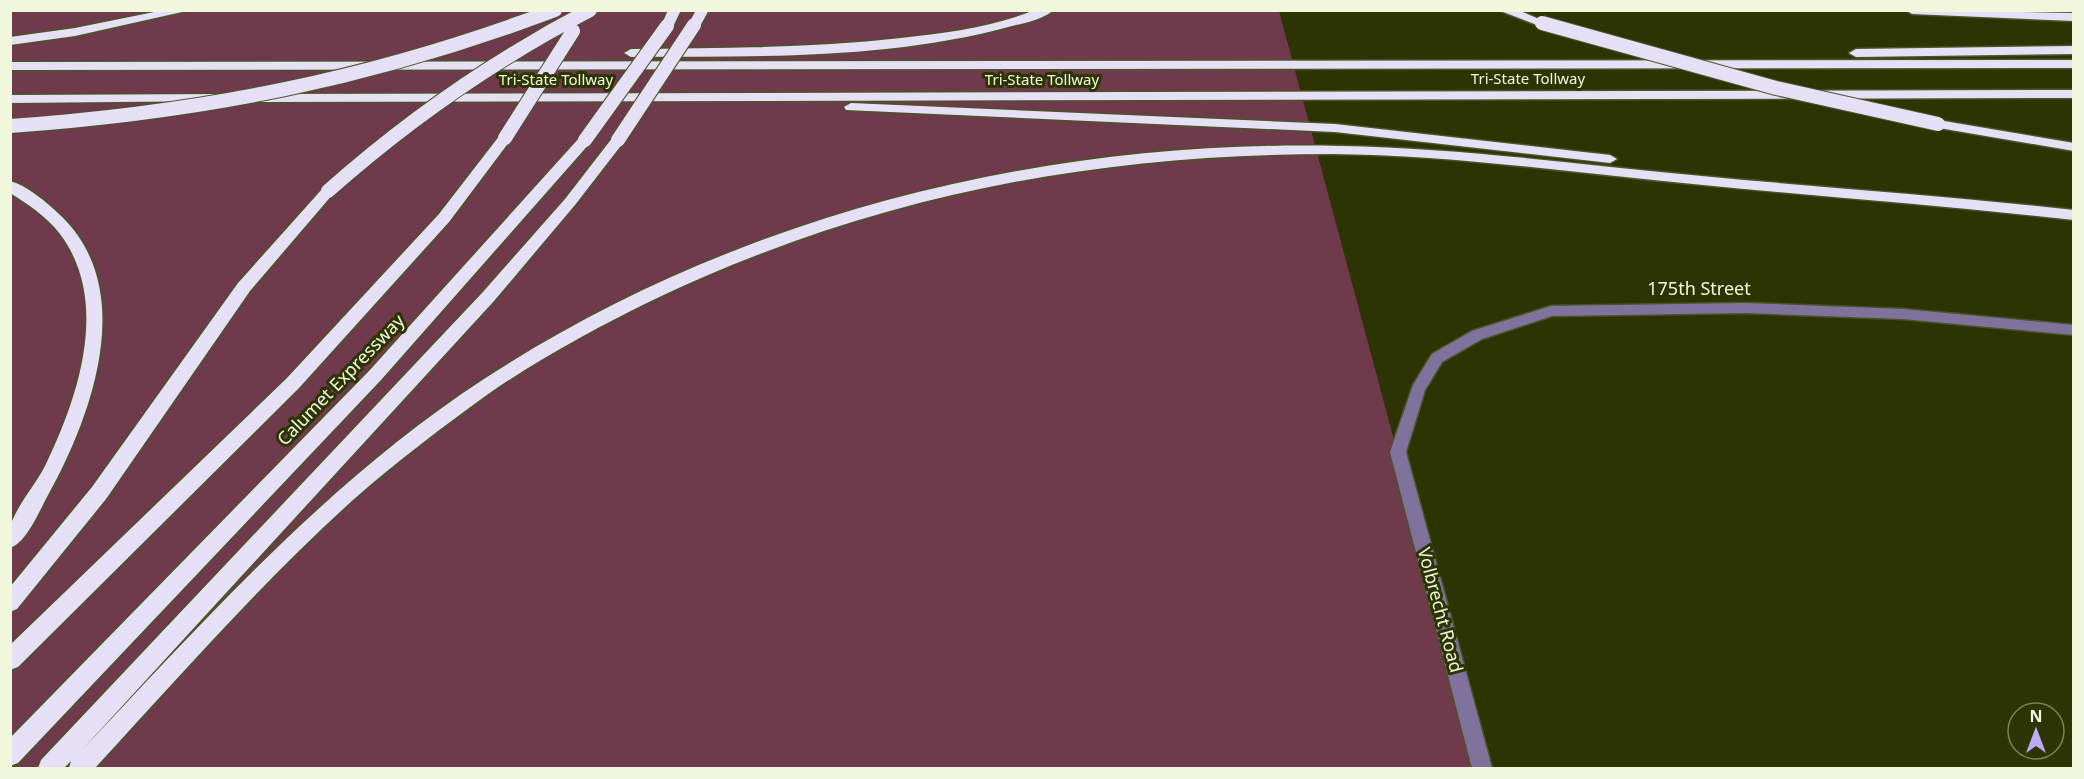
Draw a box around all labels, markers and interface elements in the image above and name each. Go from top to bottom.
street label: Tri-State Tollway [1471,68,1585,88]
street label: Tri-State Tollway [499,69,613,89]
street label: Tri-State Tollway [985,69,1099,89]
street label: 175th Street [1647,276,1751,300]
street label: Calumet Expressway [271,308,410,450]
street label: Volbrecht Road [1413,545,1469,675]
north arrow [2006,701,2066,761]
text: N [2029,705,2043,727]

